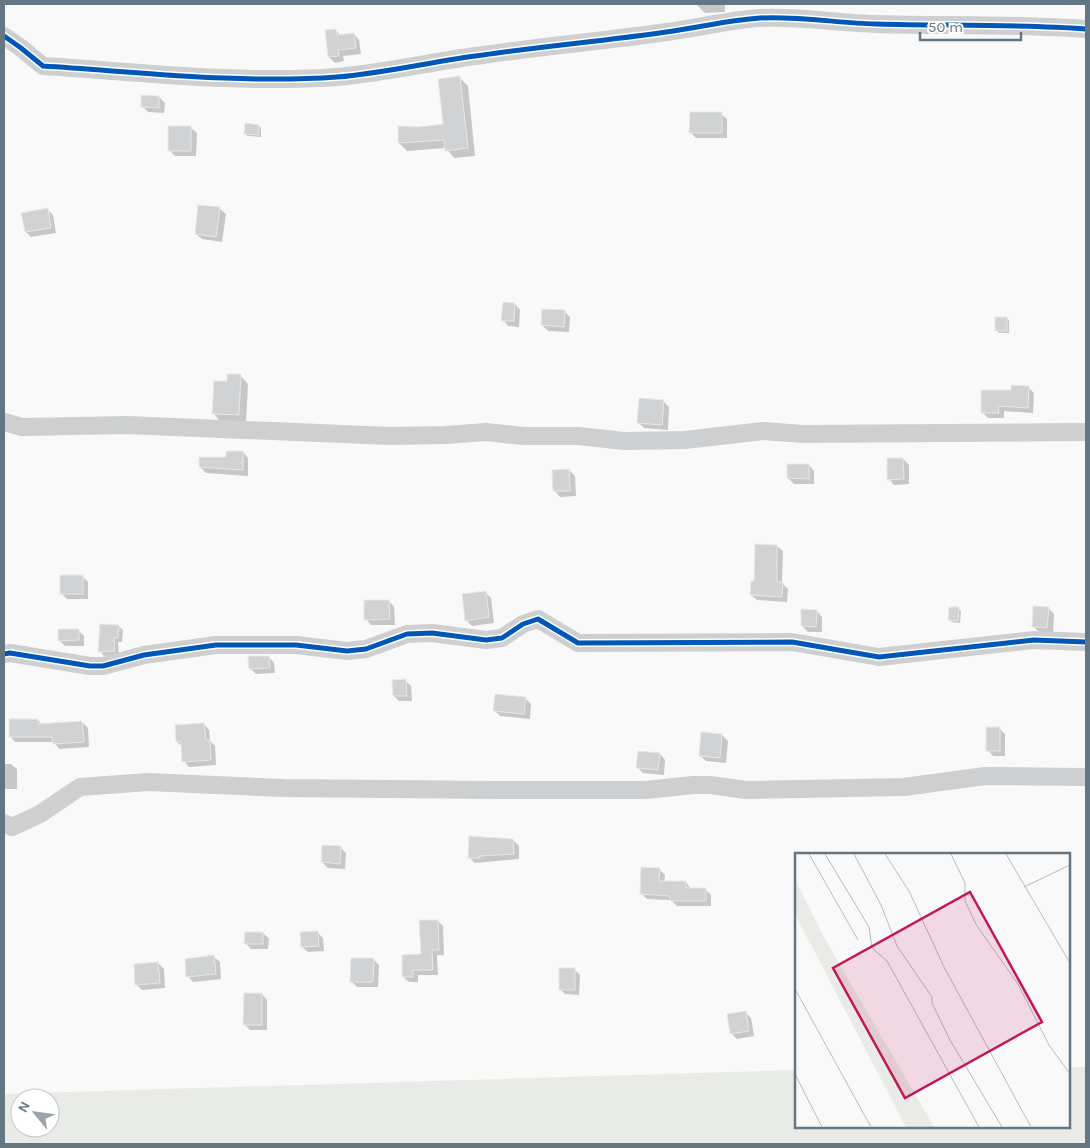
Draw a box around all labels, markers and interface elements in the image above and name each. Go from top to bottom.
scale bar [920,10,1021,42]
text: 50 m [928,18,963,36]
inset map [795,853,1070,1128]
north arrow [10,1088,60,1138]
text: N [14,1098,34,1115]

